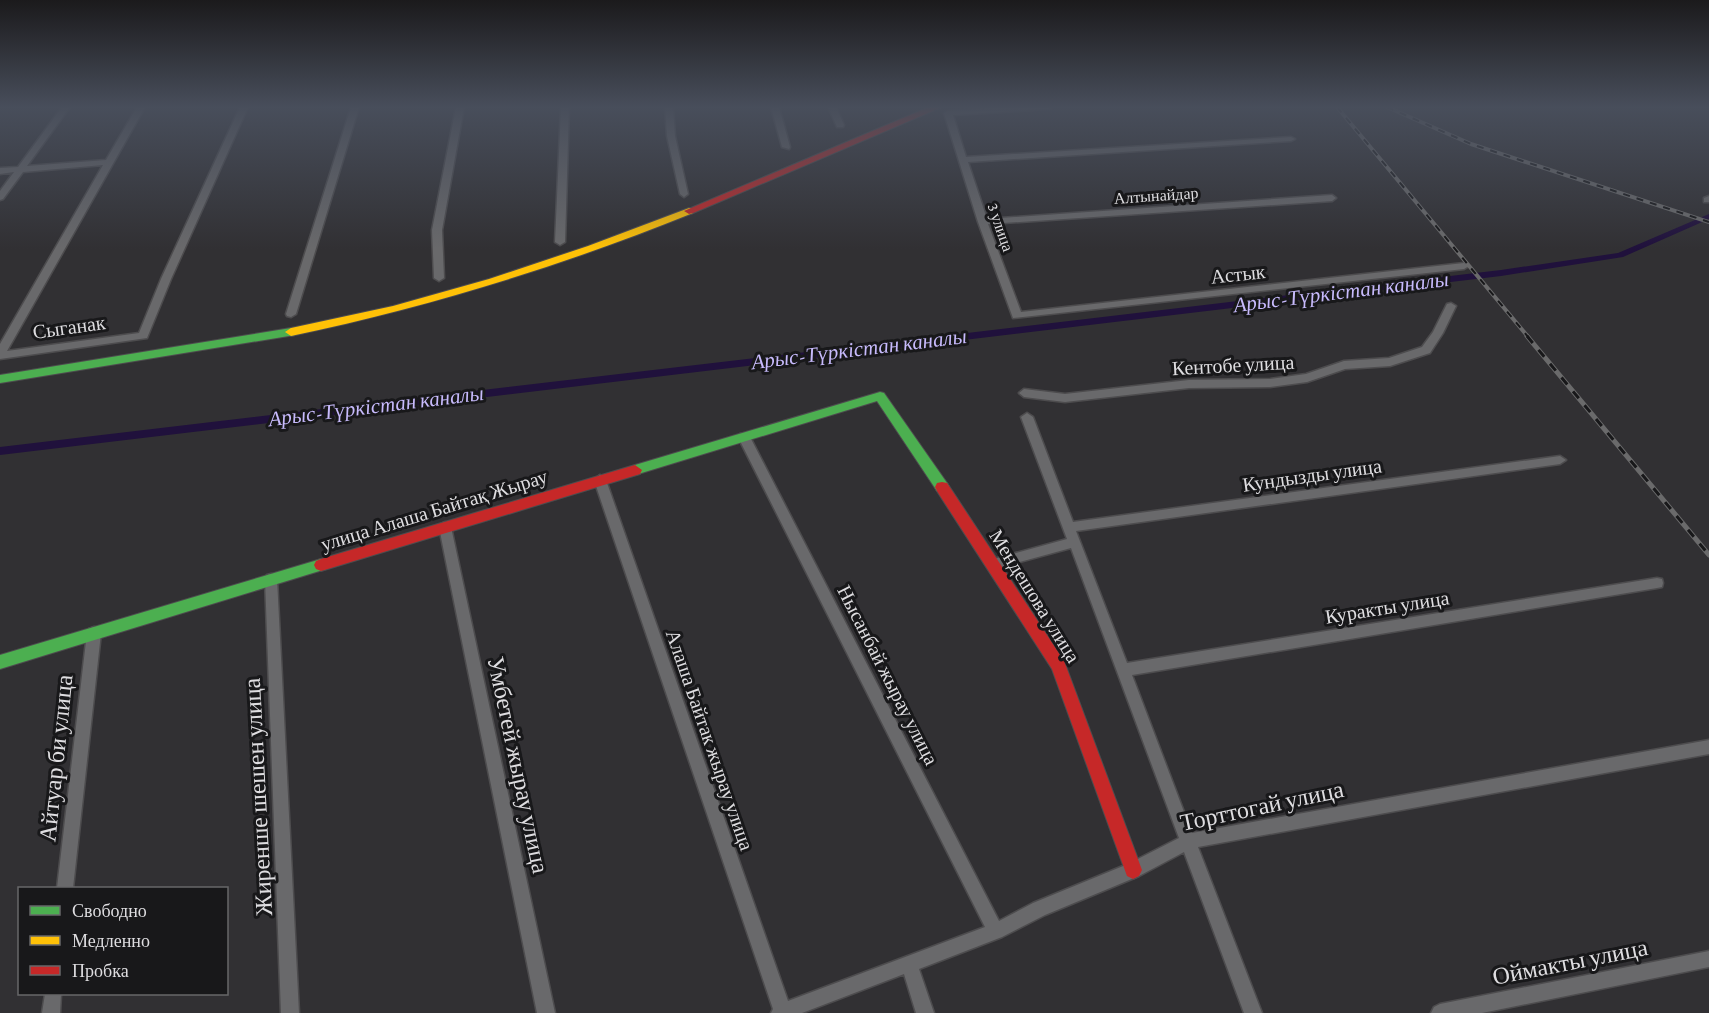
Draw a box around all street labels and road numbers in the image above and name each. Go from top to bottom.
street label: Алтынайдар [1113,184,1199,208]
street label: 3 улица [983,201,1017,254]
street label: Астык [1210,260,1267,288]
street label: Сыганак [31,311,107,343]
street label: Кентобе улица [1171,351,1295,380]
street label: Кундызды улица [1241,454,1383,497]
street label: улица Алаша Байтақ Жырау [318,465,550,556]
street label: Мендешова улица [984,525,1085,667]
street label: Нысанбай жырау улица [832,582,943,769]
street label: Куракты улица [1323,586,1451,629]
street label: Алаша Байтак жырау улица [661,627,758,854]
street label: Умбетей жырау улица [482,654,555,876]
street label: Айтуар би улица [33,673,78,843]
street label: Жиренше шешен улица [238,677,277,917]
street label: Торттогай улица [1178,775,1346,836]
street label: Оймакты улица [1490,933,1650,990]

